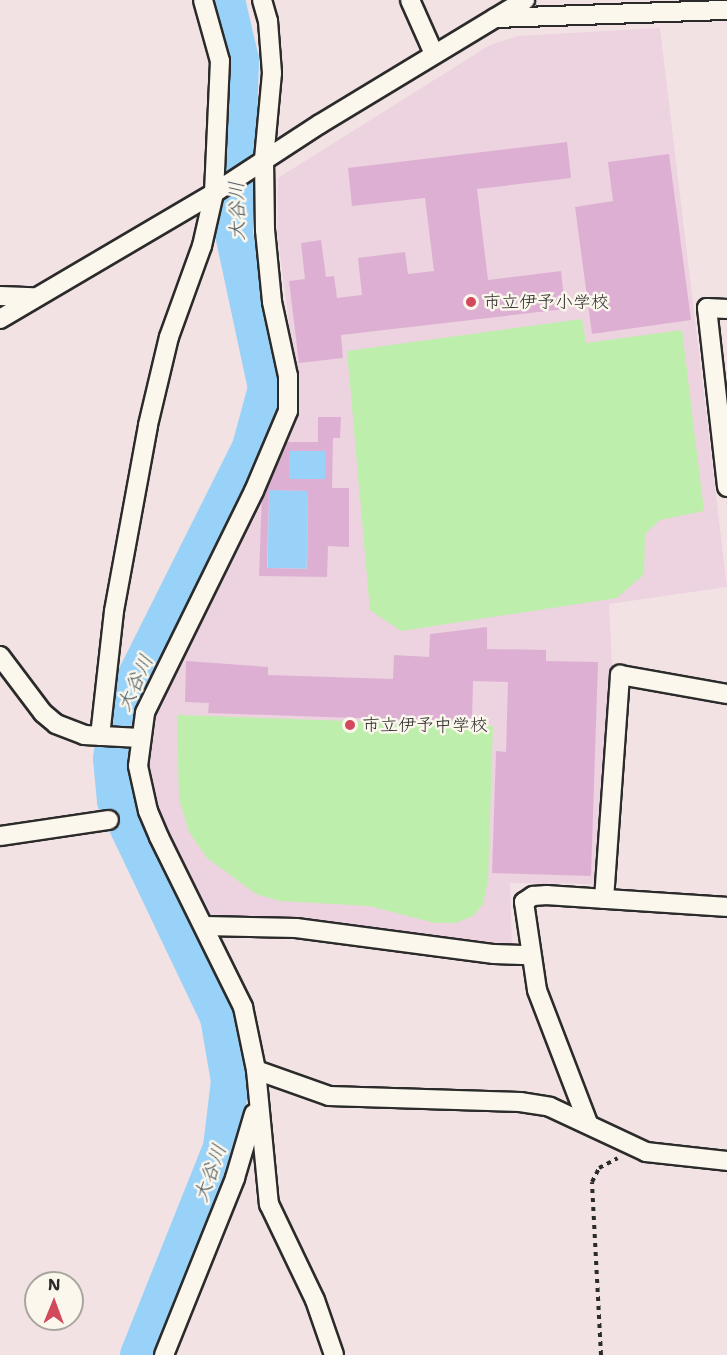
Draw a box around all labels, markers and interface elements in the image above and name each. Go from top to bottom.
water label: 大谷川 [224,181,250,241]
place label: 市立伊予小学校 [483,291,609,313]
marker: 市立伊予小学校 [464,295,478,309]
water label: 大谷川 [111,651,159,715]
place label: 市立伊予中学校 [362,714,488,736]
marker: 市立伊予中学校 [343,718,357,732]
water label: 大谷川 [188,1141,232,1205]
north arrow [24,1271,84,1331]
text: N [48,1274,61,1295]

